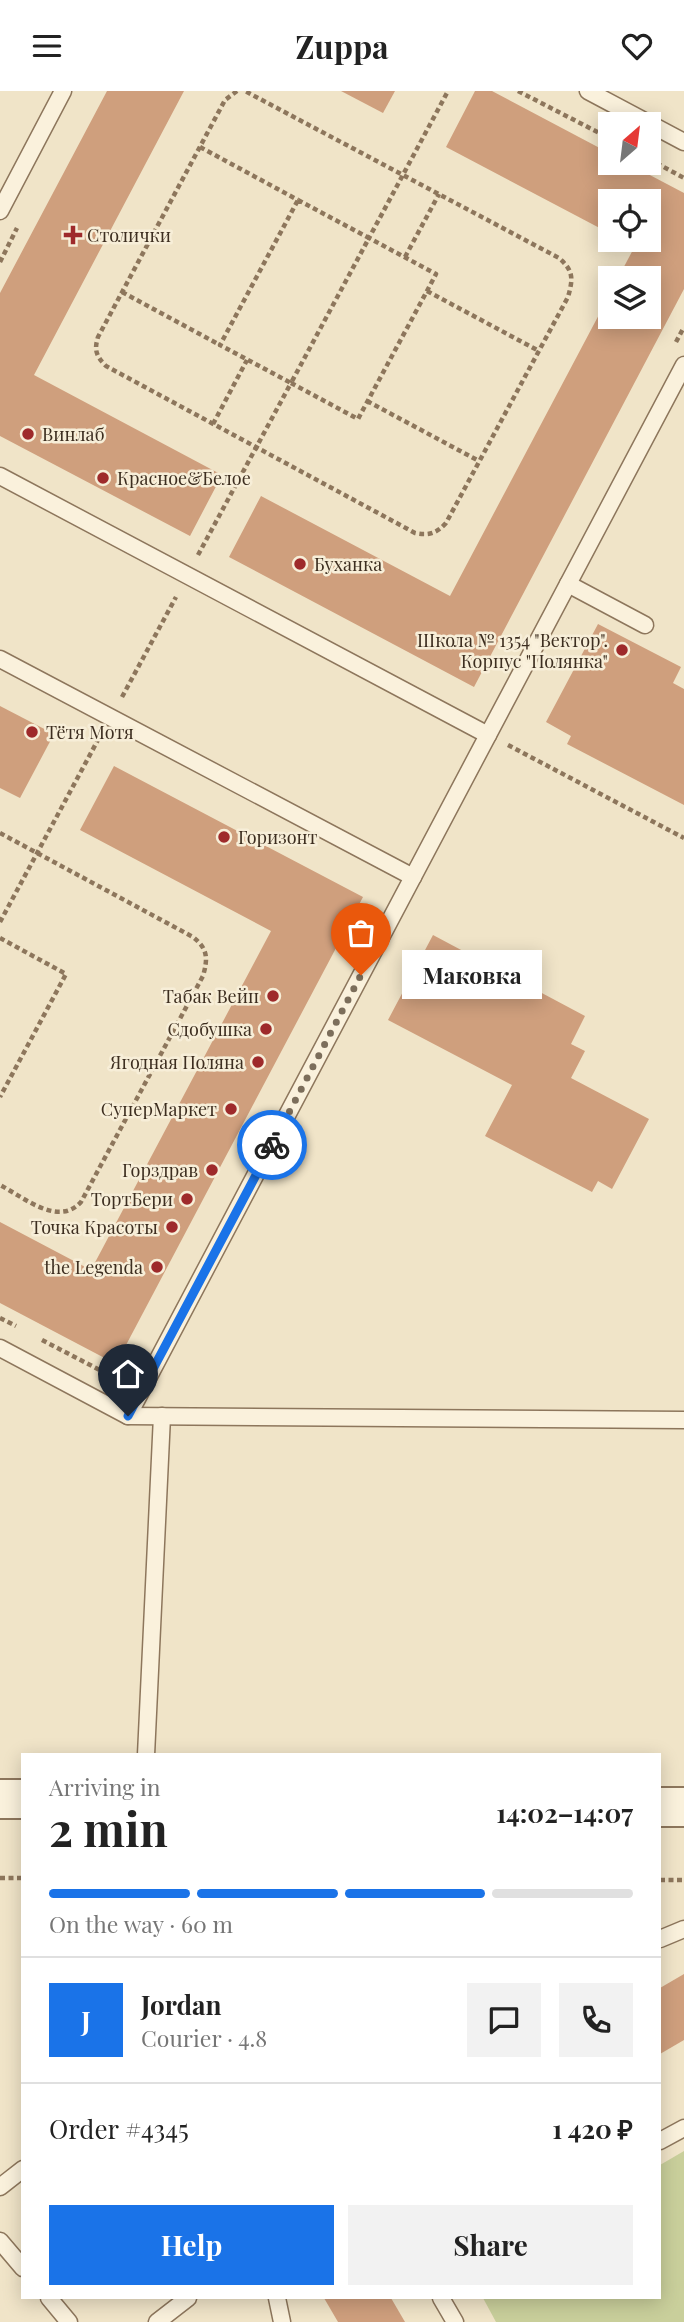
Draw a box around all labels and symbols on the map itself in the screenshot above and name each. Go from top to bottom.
north arrow [598,112,662,175]
place label: Столички [87,223,171,247]
marker: Столички [65,227,81,243]
place label: Винлаб [42,422,105,446]
marker: Винлаб [20,426,36,442]
place label: Красное&Белое [117,466,251,490]
marker: Красное&Белое [95,470,111,486]
place label: Буханка [314,552,382,576]
marker: Буханка [292,556,308,572]
place label: Школа № 1354 "Вектор". Корпус "Полянка" [417,628,608,673]
marker: Школа № 1354 "Вектор". Корпус "Полянка" [614,642,630,658]
place label: Тётя Мотя [46,720,134,744]
marker: Тётя Мотя [24,724,40,740]
place label: Горизонт [238,825,318,849]
marker: Горизонт [216,829,232,845]
pin [331,903,391,975]
callout: Маковка [403,951,543,999]
place label: Табак Вейп [163,984,259,1008]
marker: Табак Вейп [265,988,281,1004]
place label: Сдобушка [167,1017,252,1041]
marker: Сдобушка [258,1021,274,1037]
place label: Ягодная Поляна [109,1050,244,1074]
marker: Ягодная Поляна [250,1054,266,1070]
place label: СуперМаркет [101,1097,217,1121]
marker: СуперМаркет [223,1101,239,1117]
courier [237,1110,307,1180]
place label: Горздрав [122,1158,198,1182]
marker: Горздрав [204,1162,220,1178]
place label: ТортБери [91,1187,173,1211]
marker: ТортБери [179,1191,195,1207]
place label: Точка Красоты [31,1215,158,1239]
marker: Точка Красоты [164,1219,180,1235]
place label: the Legenda [44,1255,143,1279]
marker: the Legenda [149,1259,165,1275]
pin [98,1344,158,1416]

